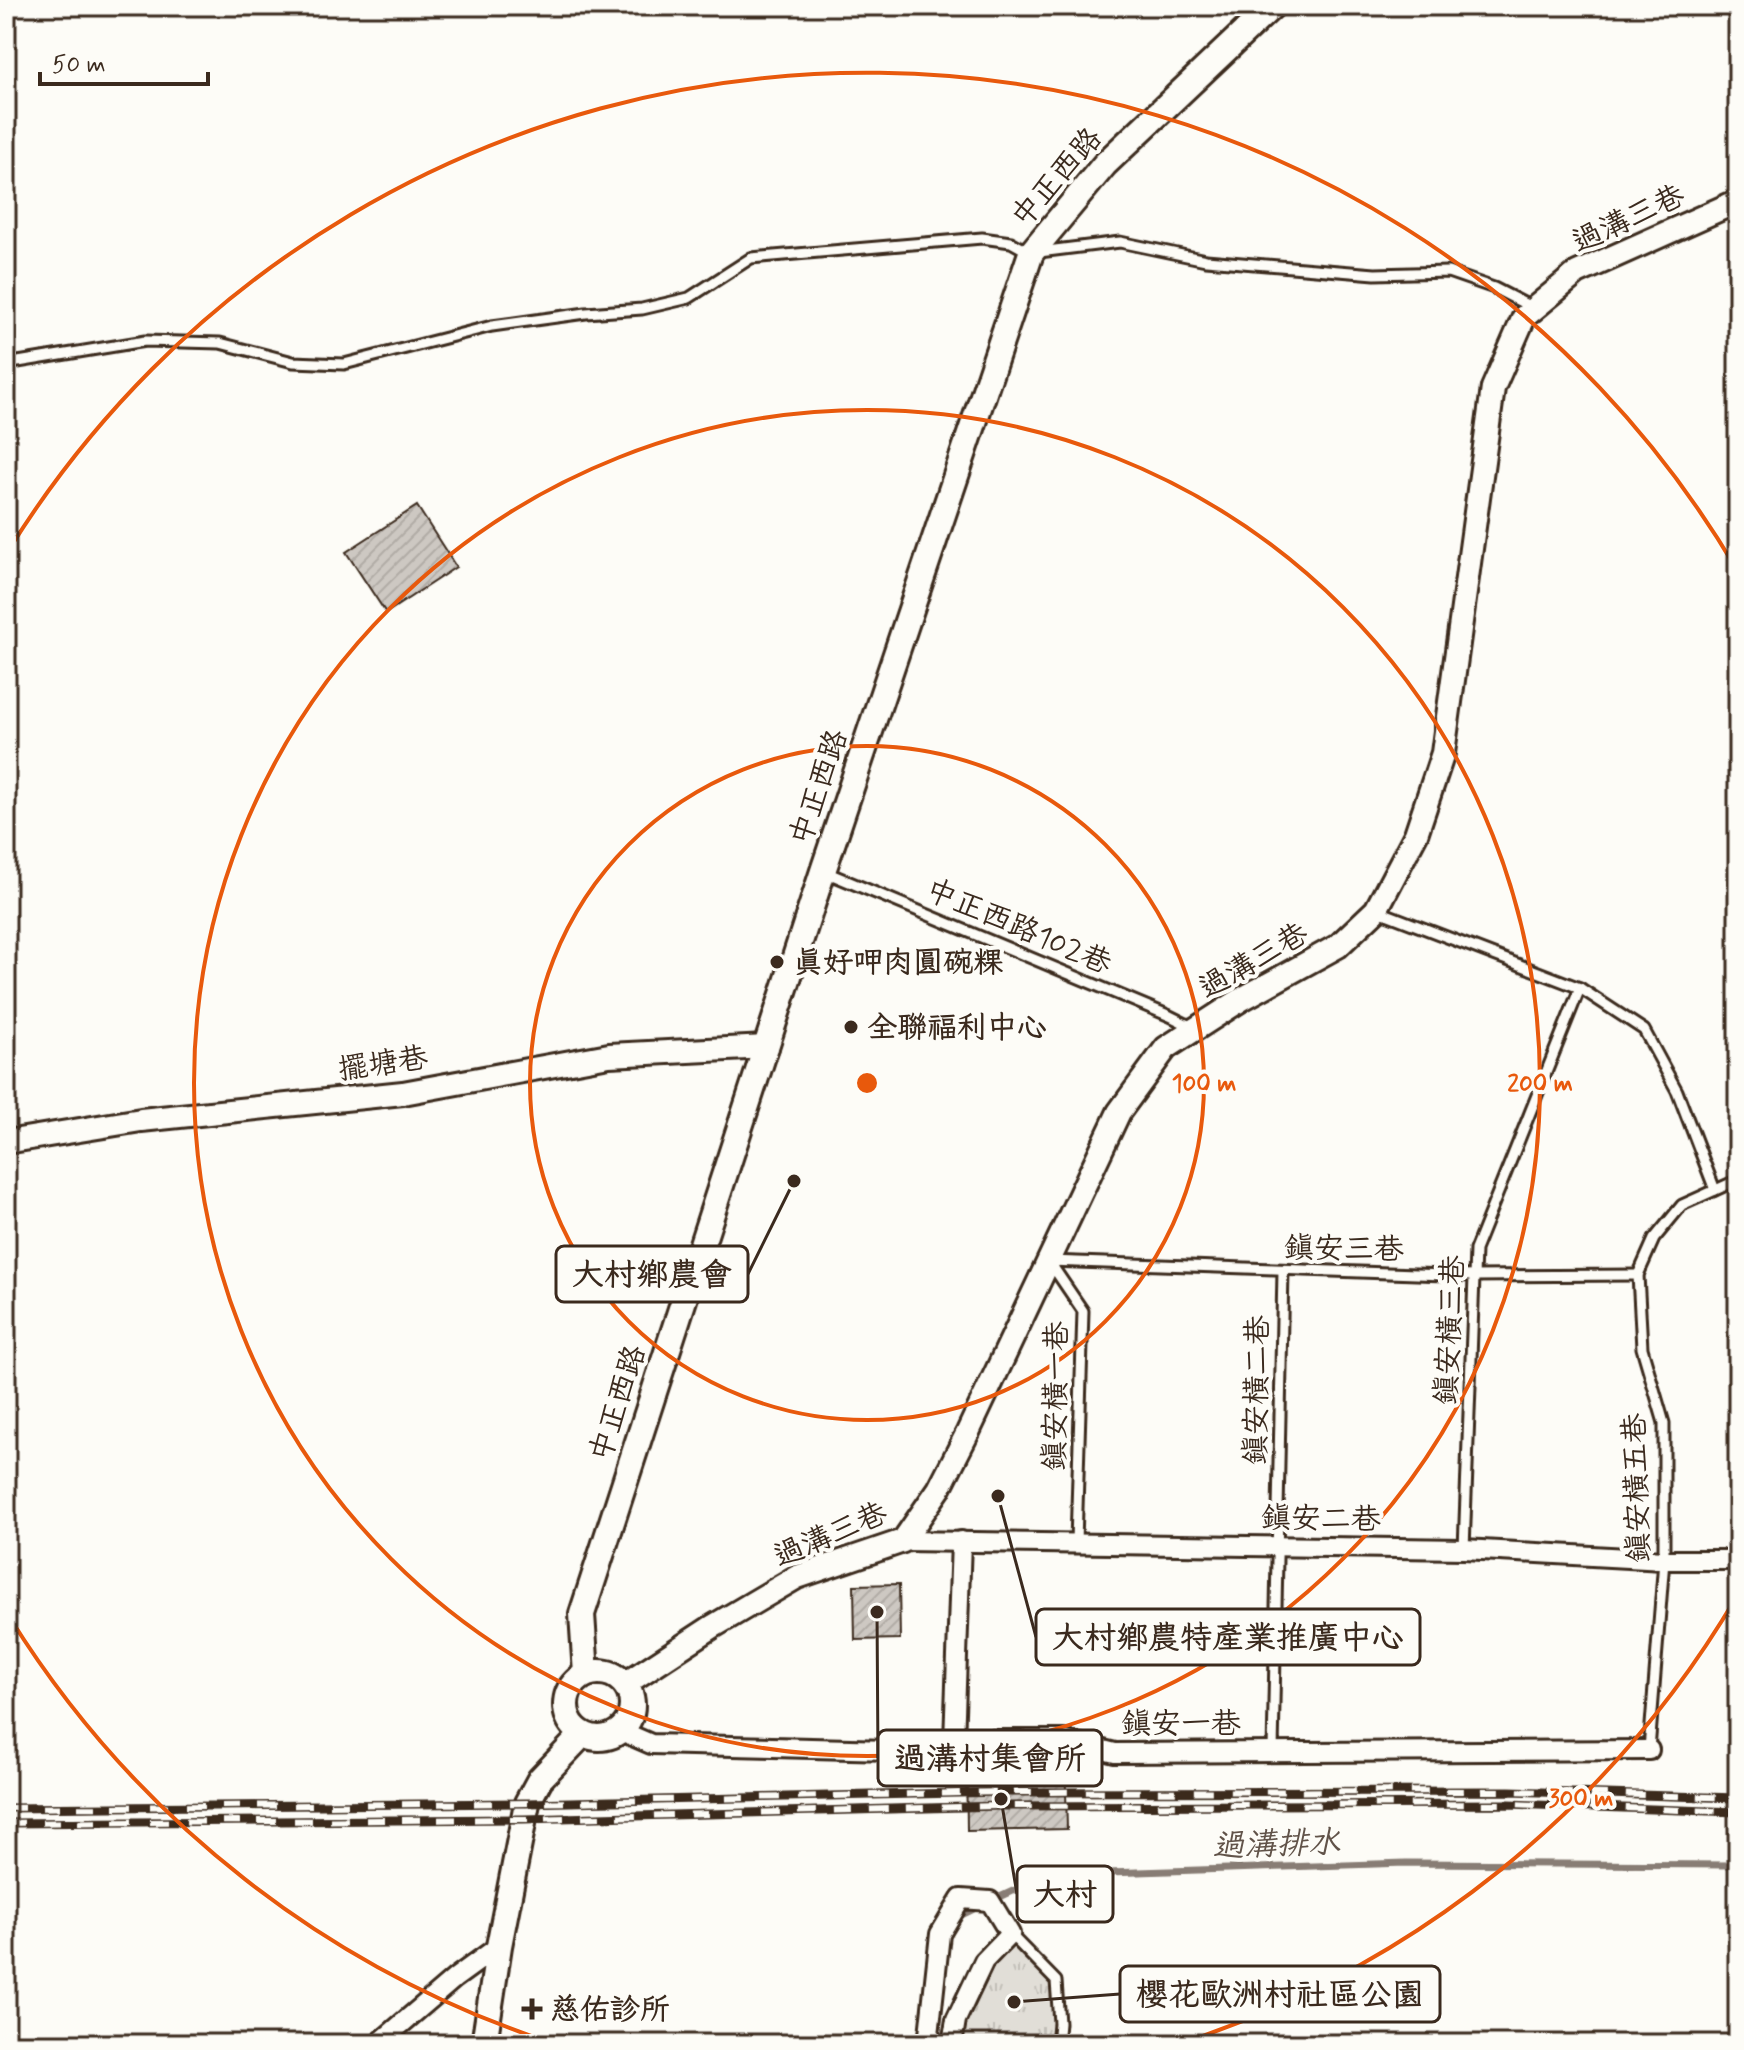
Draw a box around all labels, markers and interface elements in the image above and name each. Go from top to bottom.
scale bar [40,36,208,86]
text: 50 m [52,50,106,81]
street label: 中正西路 [1003,120,1111,236]
street label: 過溝三巷 [1566,176,1691,262]
street label: 中正西路 [781,724,857,851]
street label: 中正西路102巷 [919,871,1117,984]
street label: 過溝三巷 [1192,914,1315,1008]
place label: 真好呷肉圓碗粿 [793,944,1003,983]
marker: 真好呷肉圓碗粿 [768,953,786,971]
place label: 全聯福利中心 [867,1009,1047,1048]
marker: 全聯福利中心 [842,1018,860,1036]
street label: 擺塘巷 [336,1039,430,1090]
centre of rings [853,1069,881,1097]
text: 100 m [1172,1069,1236,1100]
text: 200 m [1507,1069,1573,1100]
street label: 鎮安三巷 [1284,1229,1404,1270]
callout: 大村鄉農會 [556,1246,748,1302]
street label: 鎮安橫三巷 [1427,1254,1474,1406]
text: 大村鄉農會 [572,1255,732,1297]
street label: 鎮安橫二巷 [1237,1315,1278,1465]
street label: 鎮安橫一巷 [1036,1321,1077,1471]
street label: 中正西路 [581,1340,656,1467]
street label: 鎮安橫五巷 [1615,1412,1660,1564]
street label: 過溝三巷 [768,1494,893,1577]
street label: 鎮安二巷 [1261,1499,1381,1540]
callout: 大村鄉農特產業推廣中心 [1036,1609,1420,1665]
text: 大村鄉農特產業推廣中心 [1052,1618,1404,1660]
street label: 鎮安一巷 [1121,1705,1241,1744]
callout: 過溝村集會所 [878,1730,1102,1786]
text: 過溝村集會所 [894,1739,1086,1781]
text: 300 m [1549,1784,1613,1815]
water label: 過溝排水 [1211,1822,1342,1868]
callout: 大村 [1017,1866,1113,1922]
text: 大村 [1033,1875,1097,1917]
callout: 櫻花歐洲村社區公園 [1120,1966,1440,2022]
text: 櫻花歐洲村社區公園 [1136,1975,1424,2017]
place label: 慈佑診所 [550,1991,670,2030]
marker: 慈佑診所 [521,1998,543,2020]

